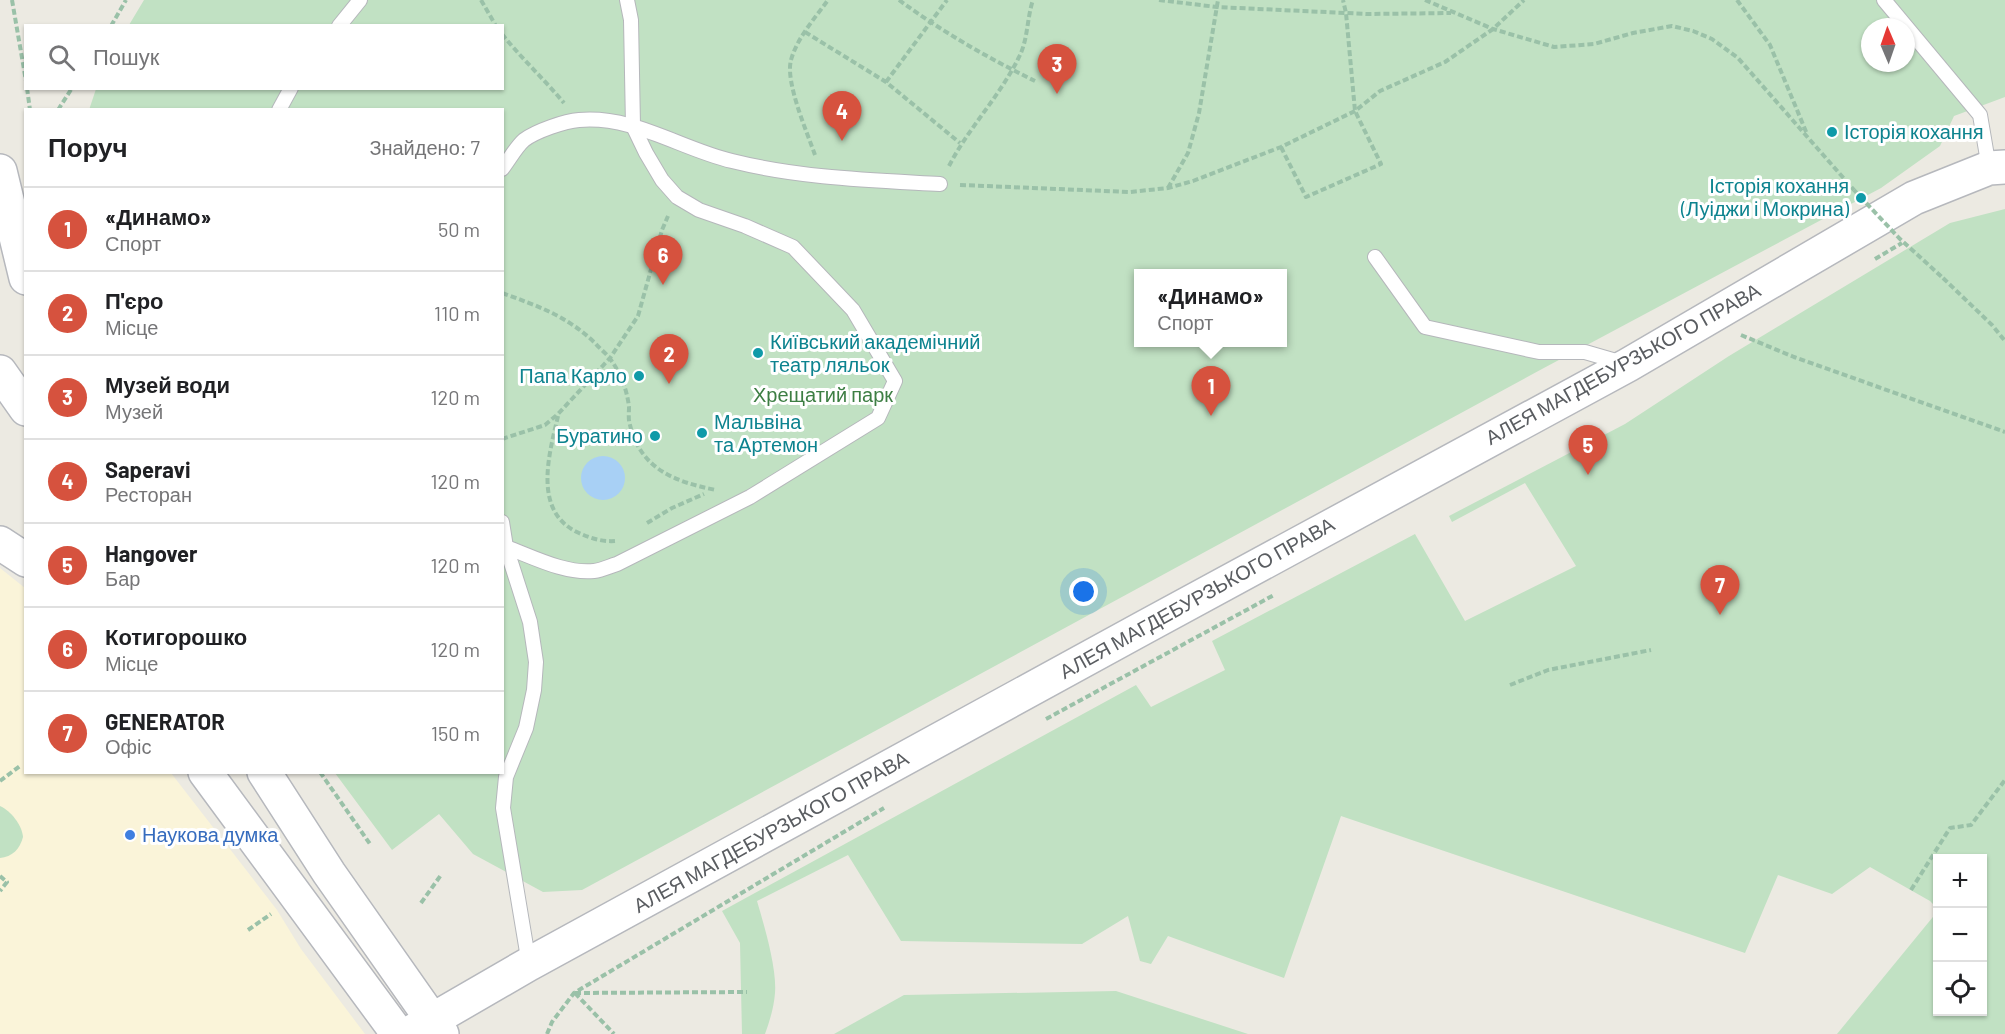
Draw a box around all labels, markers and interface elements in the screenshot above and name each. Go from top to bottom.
north arrow [1861,18,1915,72]
search box [24,24,504,90]
icon: search [45,41,78,74]
text: Пошук [93,43,159,69]
pin: 3 [1038,44,1076,94]
pin: 4 [822,92,862,141]
place label: Історія кохання [1844,119,1984,143]
marker: Історія кохання [1825,125,1839,139]
text: Поруч [48,131,128,162]
text: Знайдено: 7 [369,135,480,159]
place label: Історія кохання (Луіджи і Мокрина) [1680,173,1850,220]
marker: Історія кохання (Луіджи і Мокрина) [1854,191,1868,205]
text: «Динамо» [105,203,212,229]
text: 1 [64,217,71,241]
text: 50 m [438,217,480,241]
text: Спорт [105,231,161,255]
pin: 6 [644,236,682,285]
popup [1134,269,1287,347]
street label: АЛЕЯ МАГДЕБУРЗЬКОГО ПРАВА [1481,277,1765,449]
text: «Динамо» [1157,282,1264,308]
text: П'єро [105,287,164,313]
text: 2 [62,301,73,325]
text: 110 m [434,301,480,325]
text: Спорт [1157,310,1213,334]
text: Місце [105,315,158,339]
place label: Київський академічний театр ляльок [770,329,981,376]
pin: 2 [650,334,688,384]
marker: Київський академічний театр ляльок [751,346,765,360]
place label: Папа Карло [519,363,627,387]
pin: 1 [1192,366,1230,416]
marker: Папа Карло [632,369,646,383]
text: Музей води [105,371,230,397]
park label: Хрещатий парк [753,382,893,406]
text: 3 [62,385,73,409]
text: 120 m [430,385,480,409]
text: Музей [105,399,163,423]
place label: Мальвіна та Артемон [714,409,818,456]
place label: Буратино [556,423,643,447]
marker: Мальвіна та Артемон [695,426,709,440]
pin: 5 [1568,426,1608,475]
marker: Буратино [648,429,662,443]
text: Saperavi [105,456,191,482]
text: 4 [61,469,74,493]
text: 120 m [430,469,480,493]
text: Ресторан [105,482,192,506]
street label: АЛЕЯ МАГДЕБУРЗЬКОГО ПРАВА [1055,511,1339,683]
text: Hangover [105,540,198,566]
text: 5 [62,553,73,577]
text: 120 m [430,553,480,577]
text: Бар [105,566,140,590]
pin: 7 [1700,566,1740,615]
your location [1069,577,1098,606]
text: Котигорошко [105,623,247,649]
text: 6 [62,637,73,661]
text: 120 m [430,637,480,661]
text: Місце [105,651,158,675]
text: GENERATOR [105,708,225,734]
text: 7 [63,721,72,745]
text: 150 m [431,721,480,745]
text: Офіс [105,734,151,758]
street label: АЛЕЯ МАГДЕБУРЗЬКОГО ПРАВА [629,745,913,917]
place label: Наукова думка [142,822,279,846]
marker: Наукова думка [123,828,137,842]
map controls [1933,854,1987,1016]
button: + [1933,854,1987,908]
button: − [1933,908,1987,962]
button: locate [1933,962,1987,1016]

